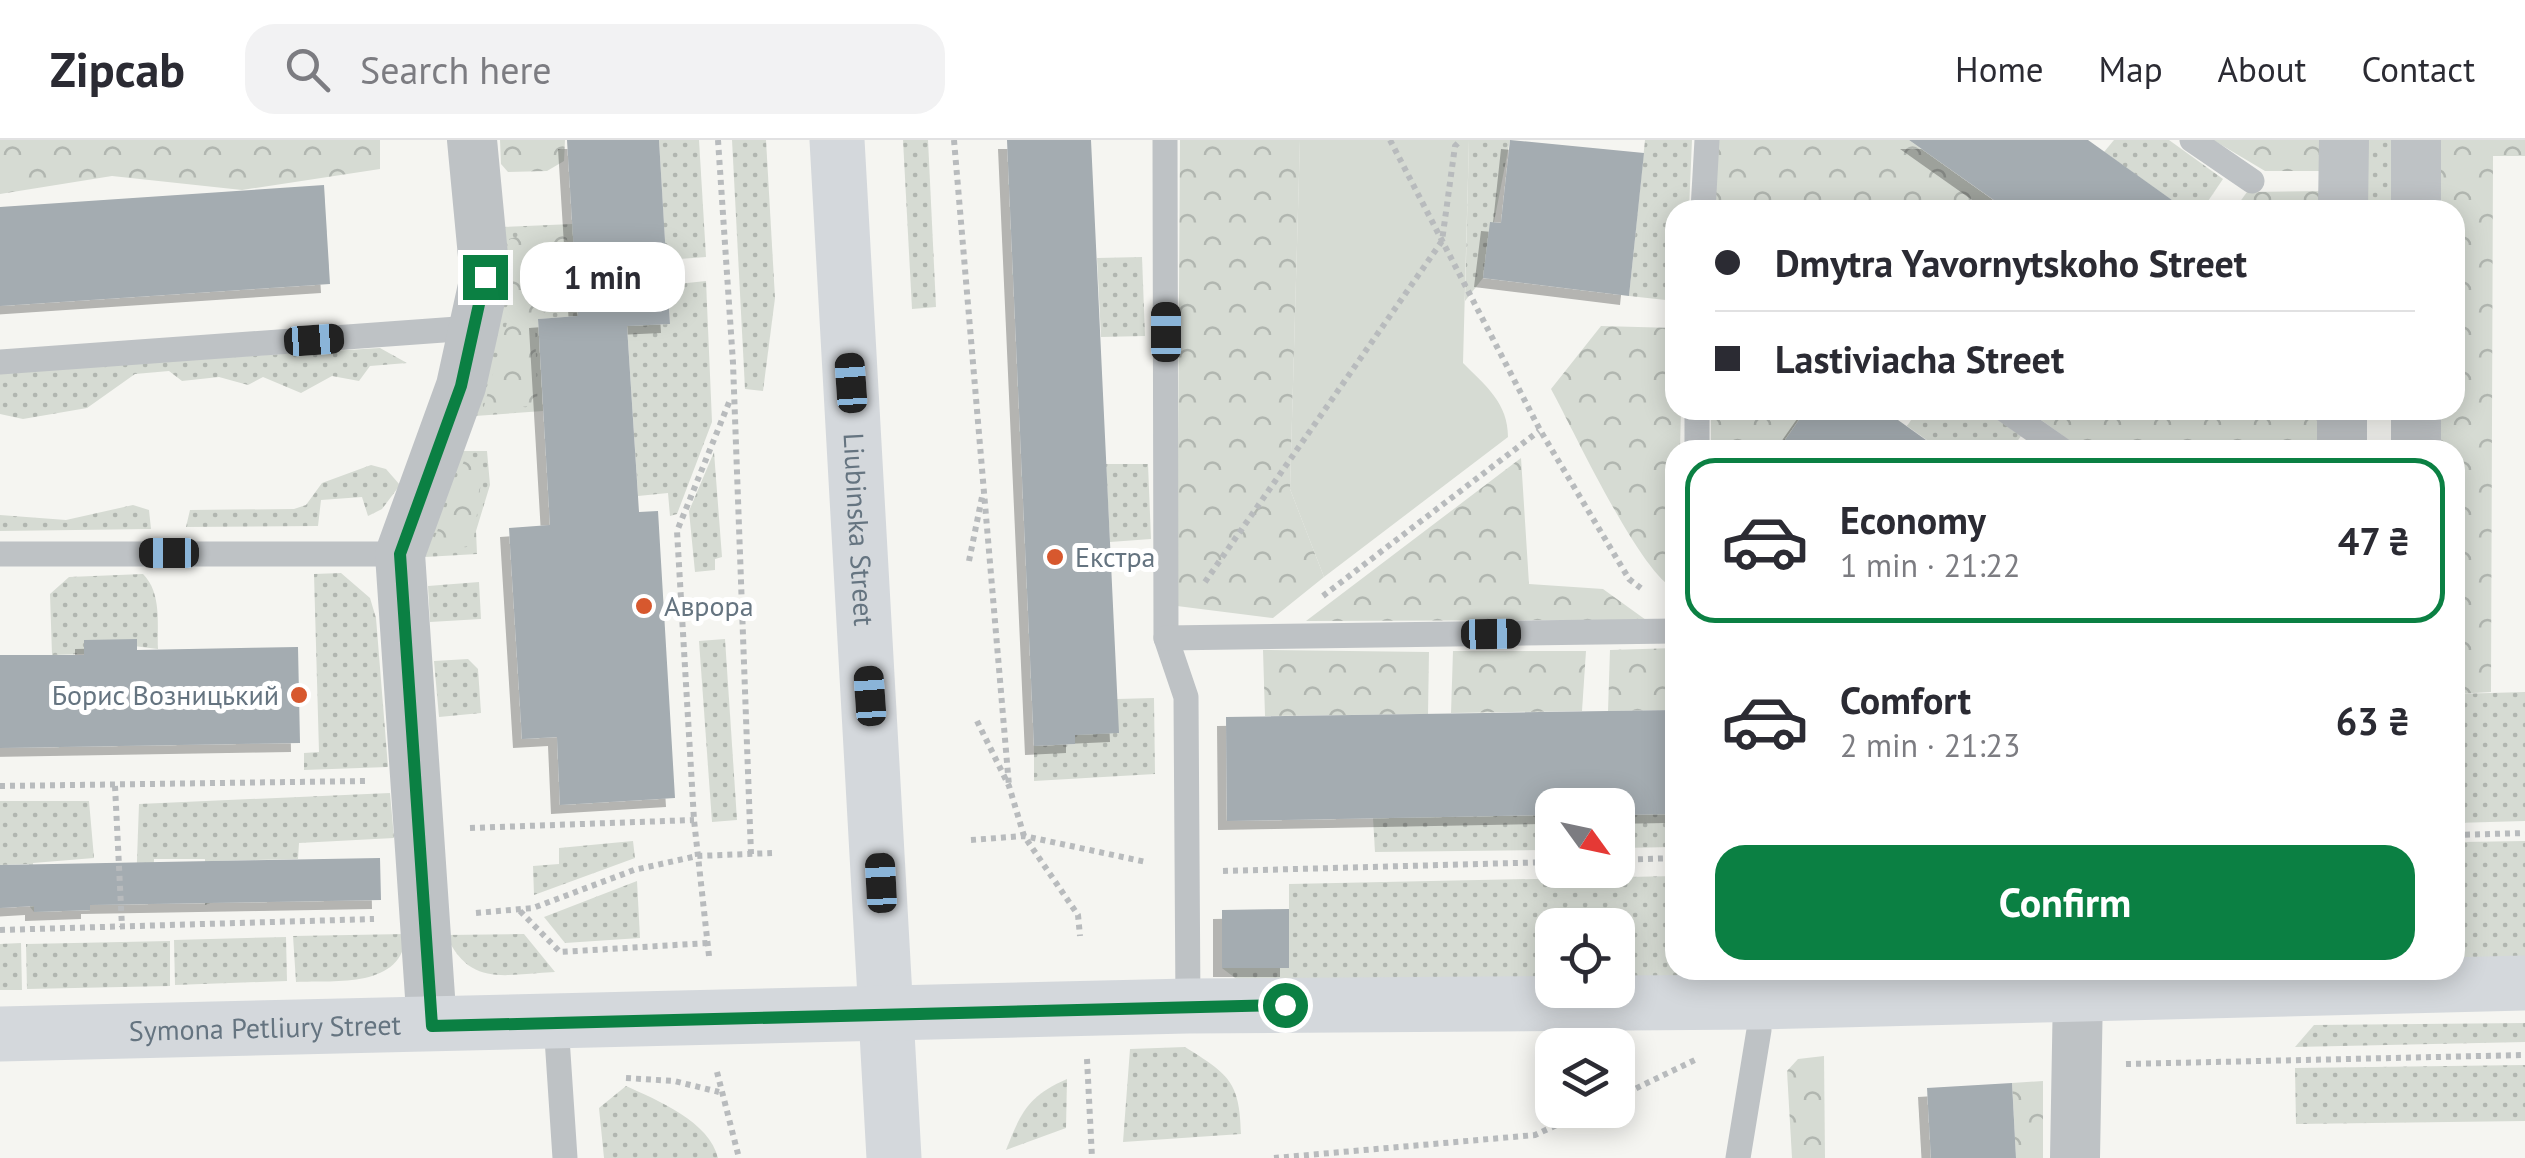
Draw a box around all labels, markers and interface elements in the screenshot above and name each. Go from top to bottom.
search box [245,24,945,114]
text: Zipcab [50,38,185,100]
icon: search [280,42,335,97]
text: Search here [360,45,552,94]
text: Home [1955,46,2044,92]
text: Map [2099,46,2163,92]
text: About [2218,46,2306,92]
text: Contact [2361,46,2475,92]
text: Dmytra Yavornytskoho Street [1775,238,2247,287]
callout: 1 min [520,242,685,312]
route end [463,255,508,300]
text: 1 min [563,256,642,298]
car [1151,302,1181,362]
car [283,323,345,357]
text: Lastiviacha Street [1775,334,2064,383]
car [834,352,868,414]
street label: Liubinska Street [835,432,883,627]
text: Economy [1840,495,1986,544]
icon: car [1720,496,1810,586]
text: 47 ₴ [2338,516,2410,565]
car [139,538,199,568]
place label: Екстра [1075,538,1155,575]
text: 1 min · 21:22 [1840,544,2020,586]
marker: Екстра [1044,546,1066,568]
place label: Аврора [664,587,754,624]
marker: Аврора [633,595,655,617]
car [1461,618,1521,650]
car [853,665,887,727]
text: Comfort [1840,675,1971,724]
place label: Борис Возницький [52,676,279,713]
icon: car [1720,676,1810,766]
marker: Борис Возницький [288,684,310,706]
text: 63 ₴ [2336,696,2410,745]
text: 2 min · 21:23 [1840,724,2020,766]
north arrow [1535,788,1635,888]
map controls [1535,788,1635,1128]
button: Confirm [1715,845,2415,960]
car [864,852,898,914]
button: locate [1535,908,1635,1008]
route start [1263,983,1308,1028]
street label: Symona Petliury Street [128,1006,402,1049]
button: layers [1535,1028,1635,1128]

